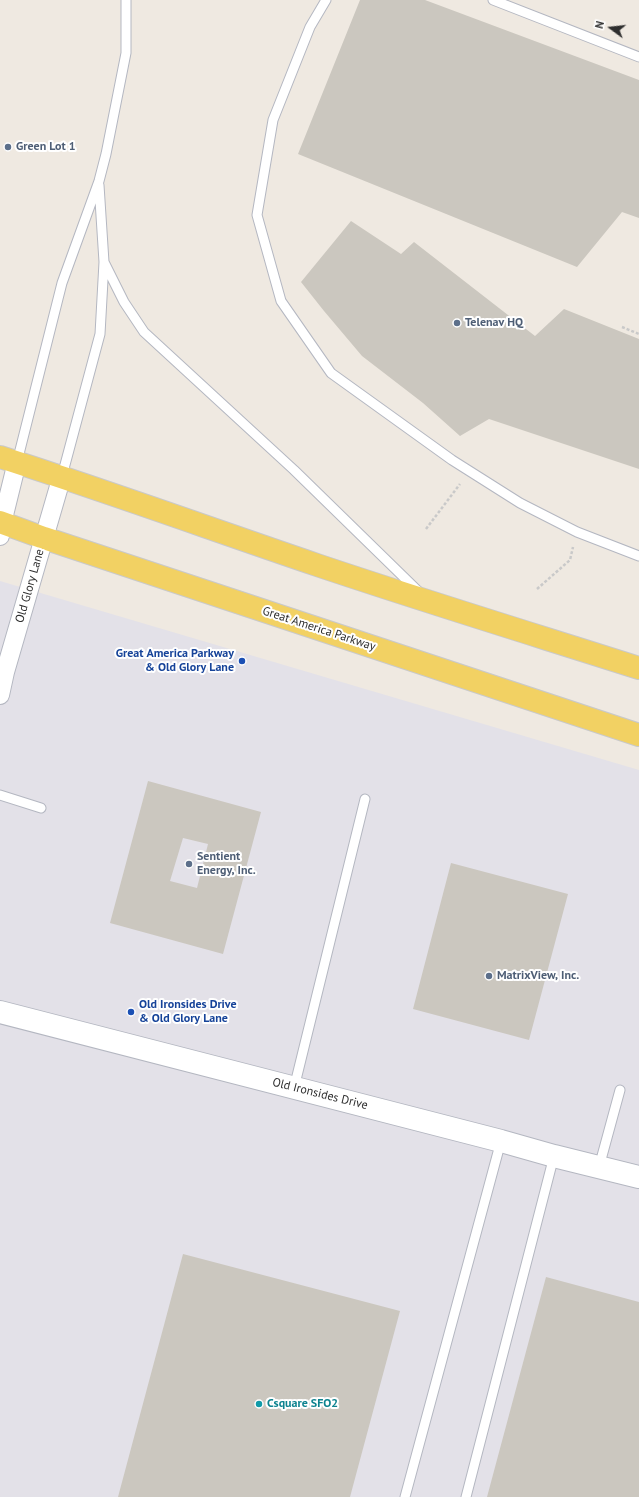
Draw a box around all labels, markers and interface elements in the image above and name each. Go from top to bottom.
north arrow [591,8,631,48]
text: N [592,20,607,30]
place label: Green Lot 1 [16,140,75,154]
marker: Green Lot 1 [3,142,13,152]
place label: Telenav HQ [465,316,523,330]
marker: Telenav HQ [452,318,462,328]
street label: Old Glory Lane [13,547,47,625]
street label: Great America Parkway [261,604,377,654]
place label: Great America Parkway & Old Glory Lane [116,647,234,675]
marker: Great America Parkway & Old Glory Lane [237,656,247,666]
place label: Sentient Energy, Inc. [197,850,256,878]
marker: Sentient Energy, Inc. [184,859,194,869]
place label: MatrixView, Inc. [497,969,579,983]
marker: MatrixView, Inc. [484,971,494,981]
place label: Old Ironsides Drive & Old Glory Lane [139,998,237,1026]
marker: Old Ironsides Drive & Old Glory Lane [126,1007,136,1017]
street label: Old Ironsides Drive [271,1075,369,1113]
place label: Csquare SFO2 [267,1397,338,1411]
marker: Csquare SFO2 [254,1399,264,1409]

